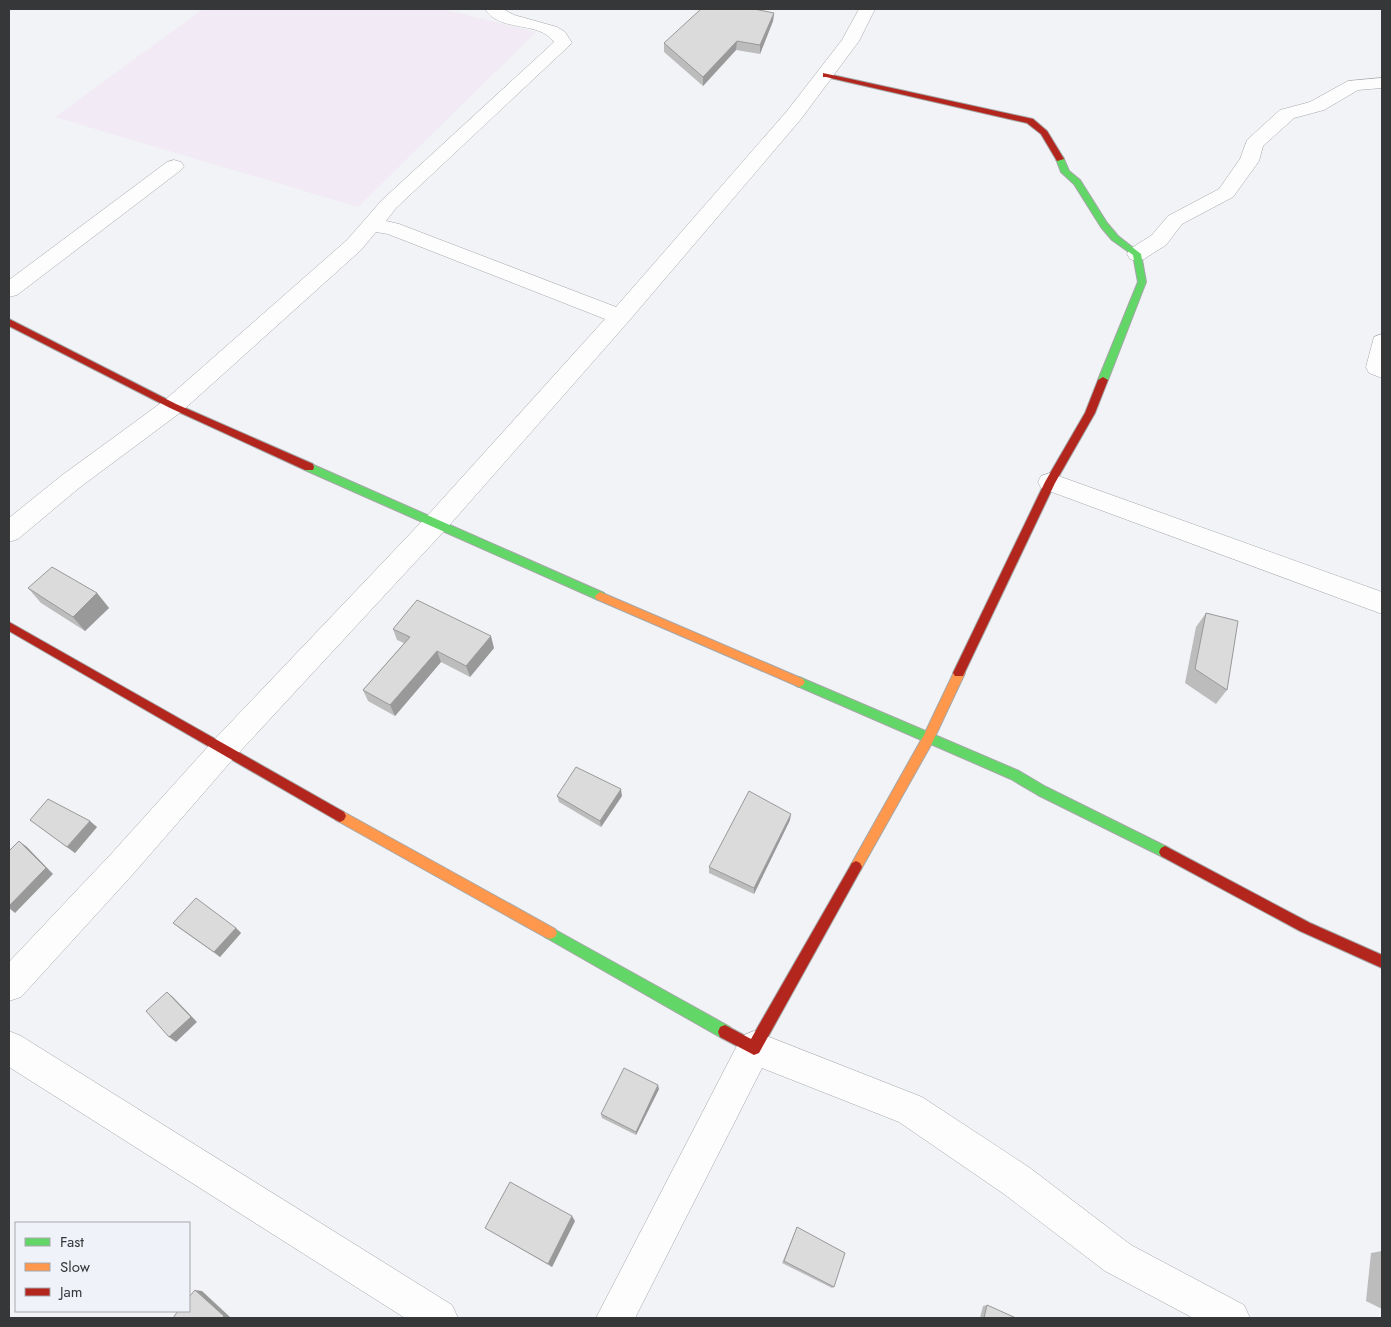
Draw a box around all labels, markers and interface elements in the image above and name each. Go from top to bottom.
legend [15,1222,190,1312]
text: Fast [60,1231,84,1253]
text: Slow [60,1256,91,1278]
text: Jam [58,1281,83,1303]

